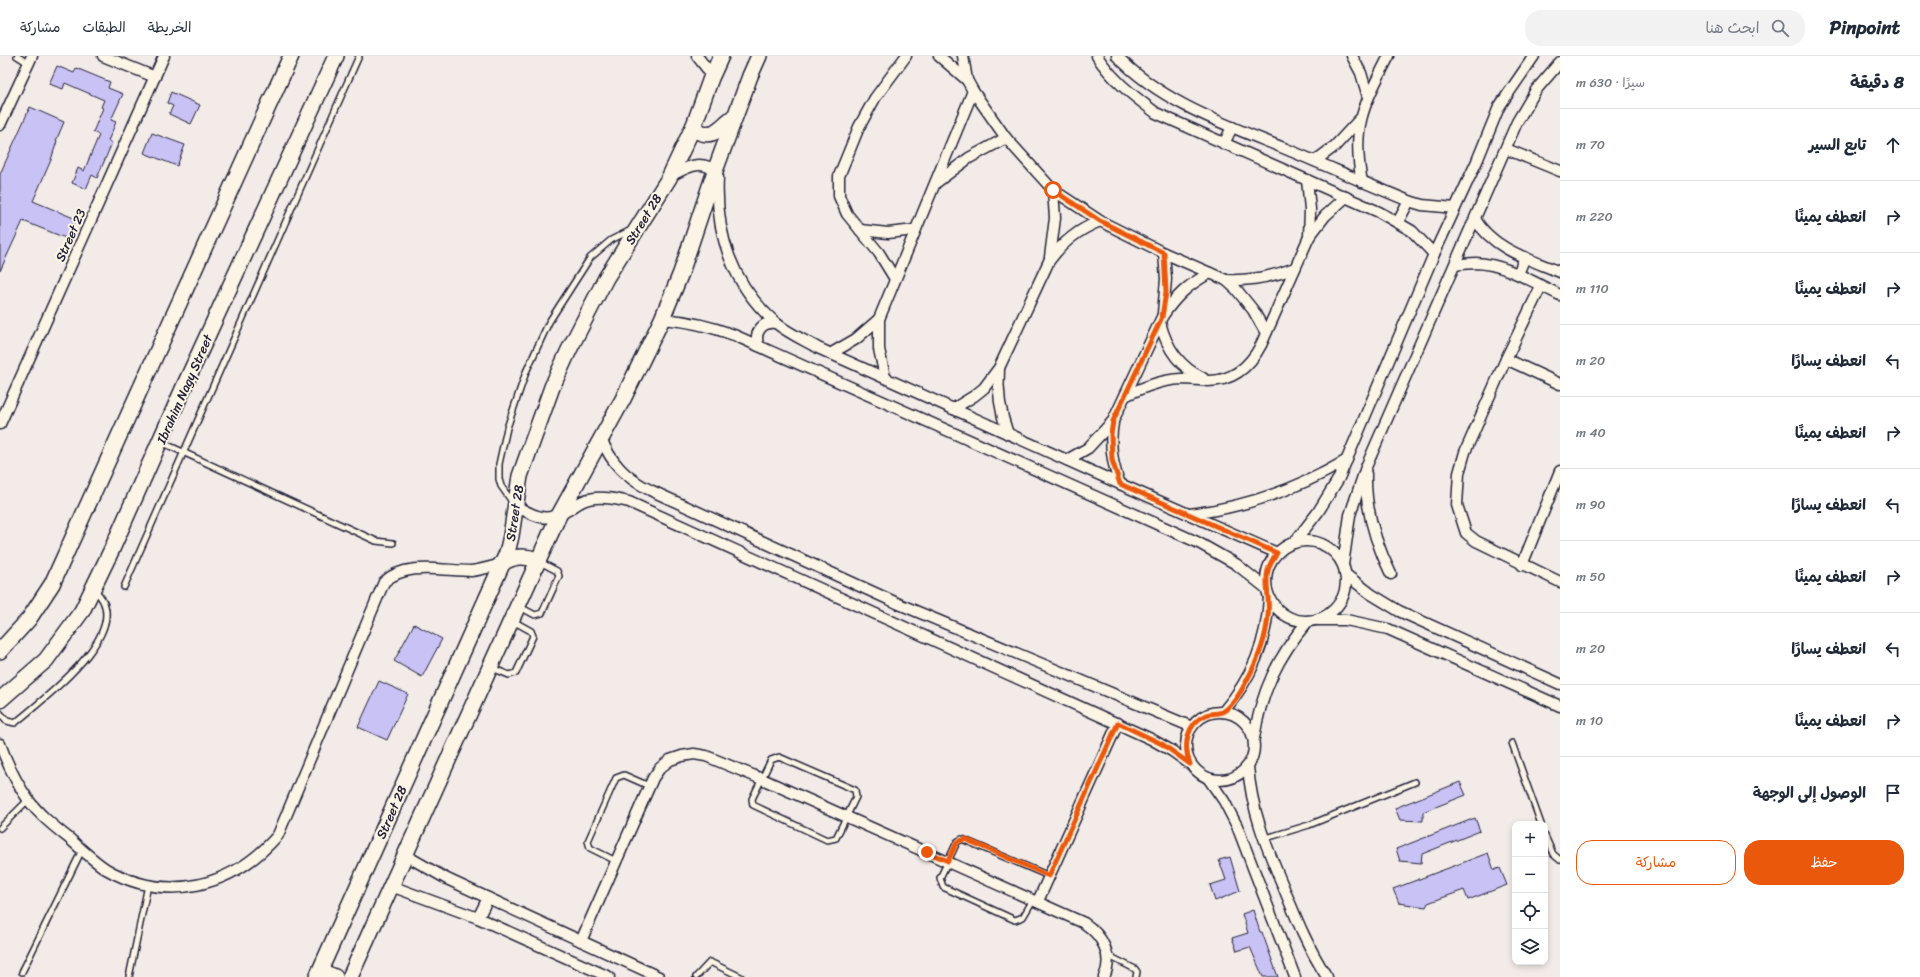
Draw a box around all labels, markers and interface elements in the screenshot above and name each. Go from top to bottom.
search box [1525,10,1805,46]
text: Pinpoint [1829,11,1900,44]
text: مشاركة [20,15,60,40]
text: الطبقات [82,15,126,40]
text: الخريطة [148,15,191,40]
text: ابحث هنا [1705,15,1759,41]
icon: search [1769,17,1791,39]
text: 8 دقيقة [1850,67,1904,97]
text: سيرًا · 630 m [1576,71,1645,94]
text: تابع السير [1809,132,1866,158]
text: 70 m [1576,133,1605,156]
icon: ahead [1882,134,1904,156]
route start [1044,181,1062,199]
street label: Street 28 [619,189,668,249]
text: انعطف يمينًا [1795,204,1866,230]
street label: Street 23 [49,205,92,265]
text: 220 m [1576,205,1613,228]
icon: right [1882,206,1904,228]
text: انعطف يمينًا [1795,276,1866,302]
text: 110 m [1576,277,1609,300]
icon: right [1882,278,1904,300]
street label: Ibrahim Nagy Street [150,330,219,449]
text: انعطف يسارًا [1791,348,1866,374]
text: 20 m [1576,349,1605,372]
icon: left [1882,350,1904,372]
text: انعطف يمينًا [1795,420,1866,446]
text: 40 m [1576,421,1606,444]
icon: right [1882,422,1904,444]
street label: Street 28 [499,483,530,543]
text: انعطف يسارًا [1791,492,1866,518]
text: 90 m [1576,493,1606,516]
icon: left [1882,494,1904,516]
text: انعطف يمينًا [1795,564,1866,590]
text: 50 m [1576,565,1606,588]
icon: right [1882,566,1904,588]
text: انعطف يسارًا [1791,636,1866,662]
text: 20 m [1576,637,1605,660]
icon: left [1882,638,1904,660]
text: انعطف يمينًا [1795,708,1866,734]
text: 10 m [1576,709,1603,732]
icon: right [1882,710,1904,732]
text: الوصول إلى الوجهة [1753,780,1866,806]
street label: Street 28 [369,782,414,843]
icon: arrive [1882,782,1904,804]
map controls [1512,821,1548,965]
button: + [1512,821,1548,857]
button: مشاركة [1576,840,1736,885]
button: حفظ [1744,840,1904,885]
route end [918,843,936,861]
button: − [1512,857,1548,893]
button: locate [1512,893,1548,929]
button: layers [1512,929,1548,965]

